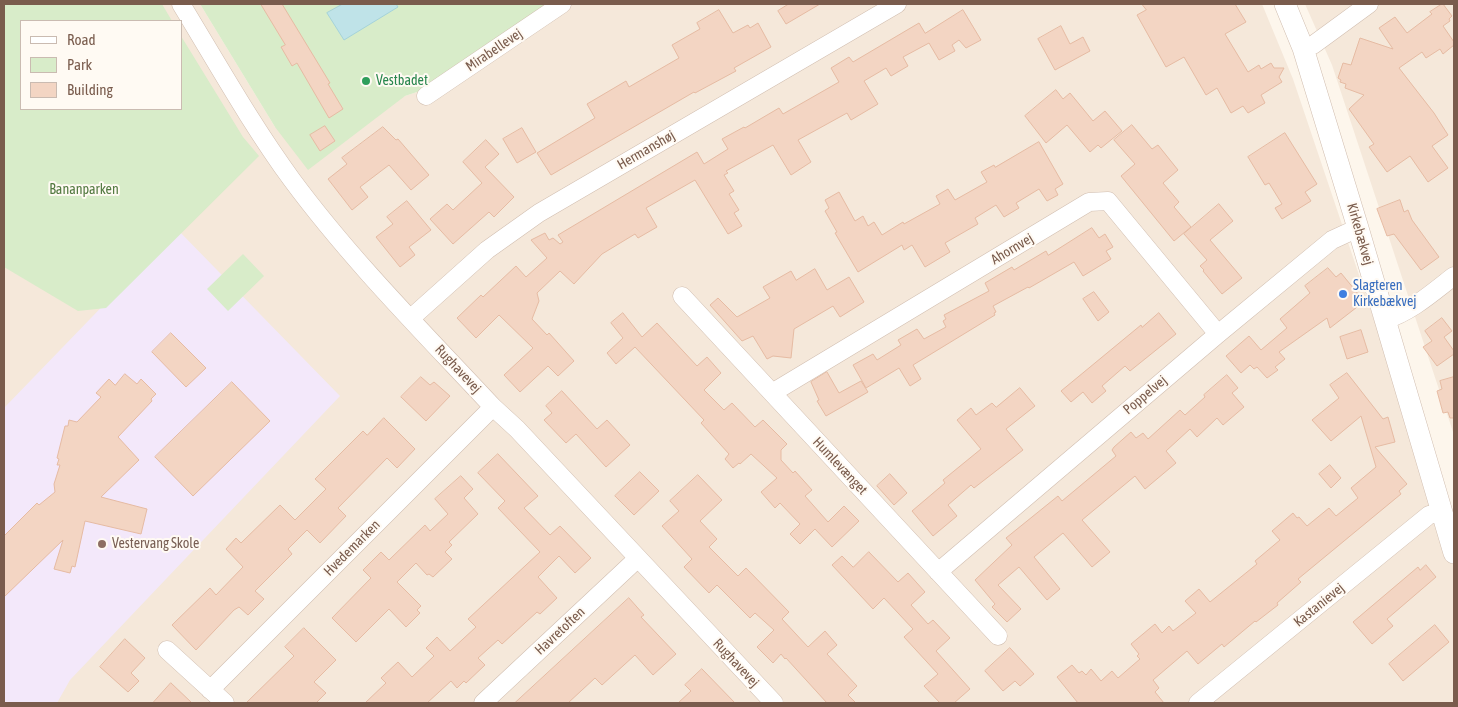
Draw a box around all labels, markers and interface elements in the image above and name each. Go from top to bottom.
legend [20,20,182,110]
street label: Mirabellevej [463,25,525,75]
text: Road [67,31,96,48]
text: Park [67,56,92,73]
place label: Vestbadet [376,73,428,89]
marker: Vestbadet [360,75,372,87]
text: Building [67,81,113,98]
street label: Hermanshøj [614,127,678,173]
park label: Bananparken [49,182,119,198]
street label: Kirkebækvej [1343,201,1377,267]
street label: Ahornvej [988,230,1036,268]
place label: Slagteren Kirkebækvej [1353,278,1417,310]
marker: Slagteren Kirkebækvej [1337,288,1349,300]
street label: Rughavevej [431,341,485,397]
street label: Poppelvej [1120,372,1170,418]
street label: Humlevænget [809,434,871,498]
street label: Hvedemarken [320,516,384,580]
place label: Vestervang Skole [112,536,199,552]
marker: Vestervang Skole [96,538,108,550]
street label: Kastanievej [1290,580,1348,630]
street label: Havretoften [531,604,589,658]
street label: Rughavevej [709,635,763,691]

